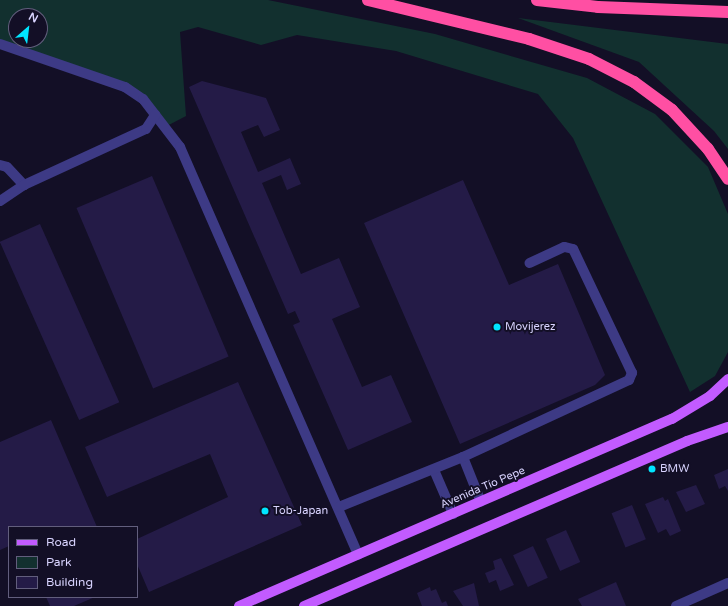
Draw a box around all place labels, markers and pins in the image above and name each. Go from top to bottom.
place label: Movijerez [505,320,555,334]
marker: Movijerez [492,322,502,332]
place label: BMW [660,462,689,476]
marker: BMW [647,464,657,474]
place label: Tob-Japan [273,504,328,518]
marker: Tob-Japan [260,506,270,516]

